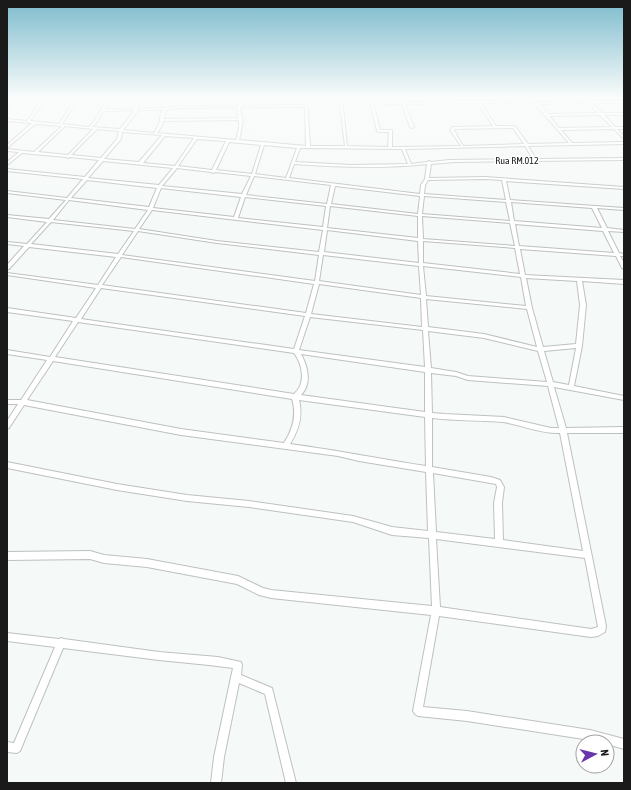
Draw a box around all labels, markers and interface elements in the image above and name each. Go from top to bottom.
street label: Rua RM.012 [495,155,539,166]
north arrow [575,734,615,774]
text: N [599,749,611,757]

